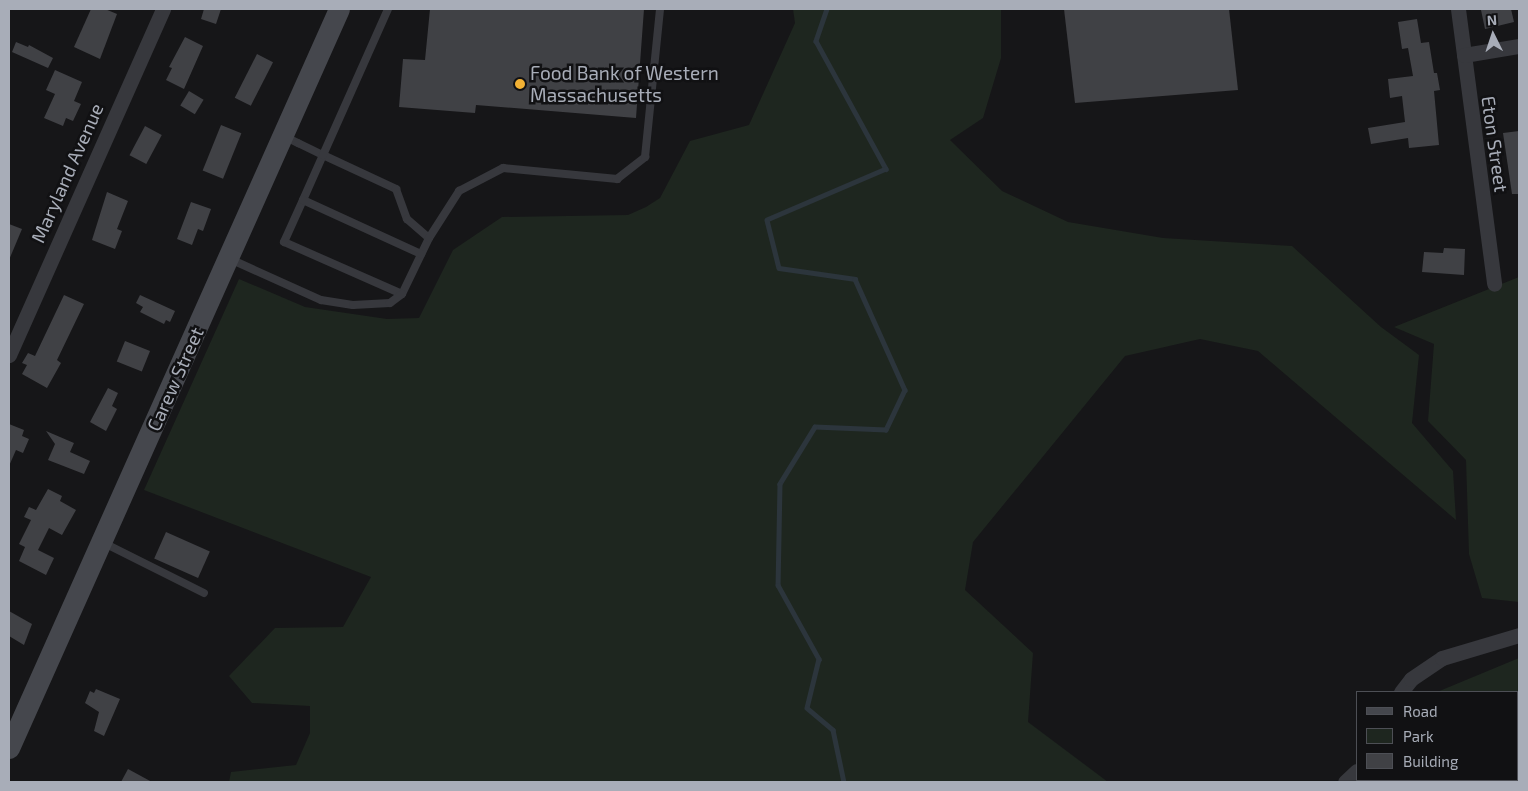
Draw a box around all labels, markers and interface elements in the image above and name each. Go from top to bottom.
north arrow [1468,10,1518,60]
text: N [1486,11,1498,28]
place label: Food Bank of Western Massachusetts [530,62,720,106]
marker: Food Bank of Western Massachusetts [514,78,526,90]
street label: Eton Street [1477,95,1513,193]
street label: Maryland Avenue [26,100,108,246]
street label: Carew Street [142,323,208,435]
legend [1356,691,1518,781]
text: Road [1403,702,1438,720]
text: Park [1403,727,1434,745]
text: Building [1403,752,1458,770]

